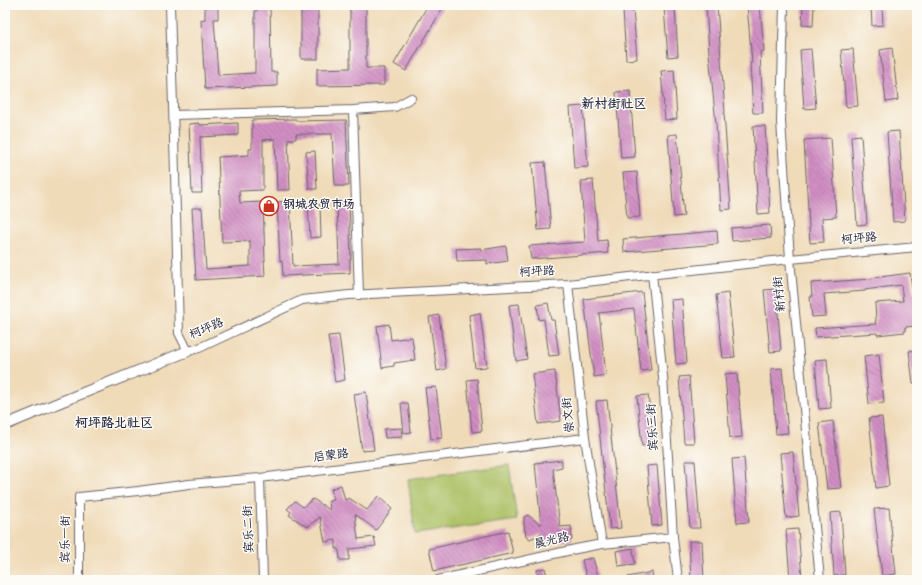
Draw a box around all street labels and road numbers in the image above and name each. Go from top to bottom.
street label: 柯坪路 [840,230,878,249]
street label: 柯坪路 [519,264,555,281]
street label: 新村街 [770,275,790,313]
street label: 柯坪路 [187,316,226,343]
street label: 崇文街 [560,396,579,434]
street label: 宾乐三街 [645,403,662,451]
street label: 启蒙路 [312,447,350,466]
street label: 宾乐二街 [241,505,258,553]
street label: 宾乐一街 [59,515,74,563]
street label: 晨光路 [533,530,571,553]

